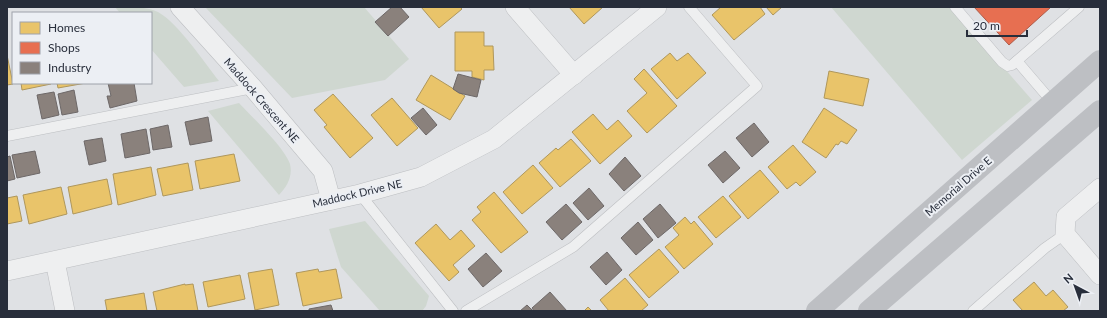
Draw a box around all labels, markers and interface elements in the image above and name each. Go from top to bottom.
legend [12,12,152,84]
scale bar [967,12,1027,38]
text: 20 m [973,18,1000,33]
text: Homes [48,20,85,35]
text: Shops [48,40,80,55]
street label: Maddock Crescent NE [222,55,302,145]
text: Industry [48,60,92,75]
street label: Memorial Drive E [922,154,994,218]
street label: Maddock Drive NE [311,176,403,210]
north arrow [1055,266,1095,306]
text: N [1061,270,1076,286]

